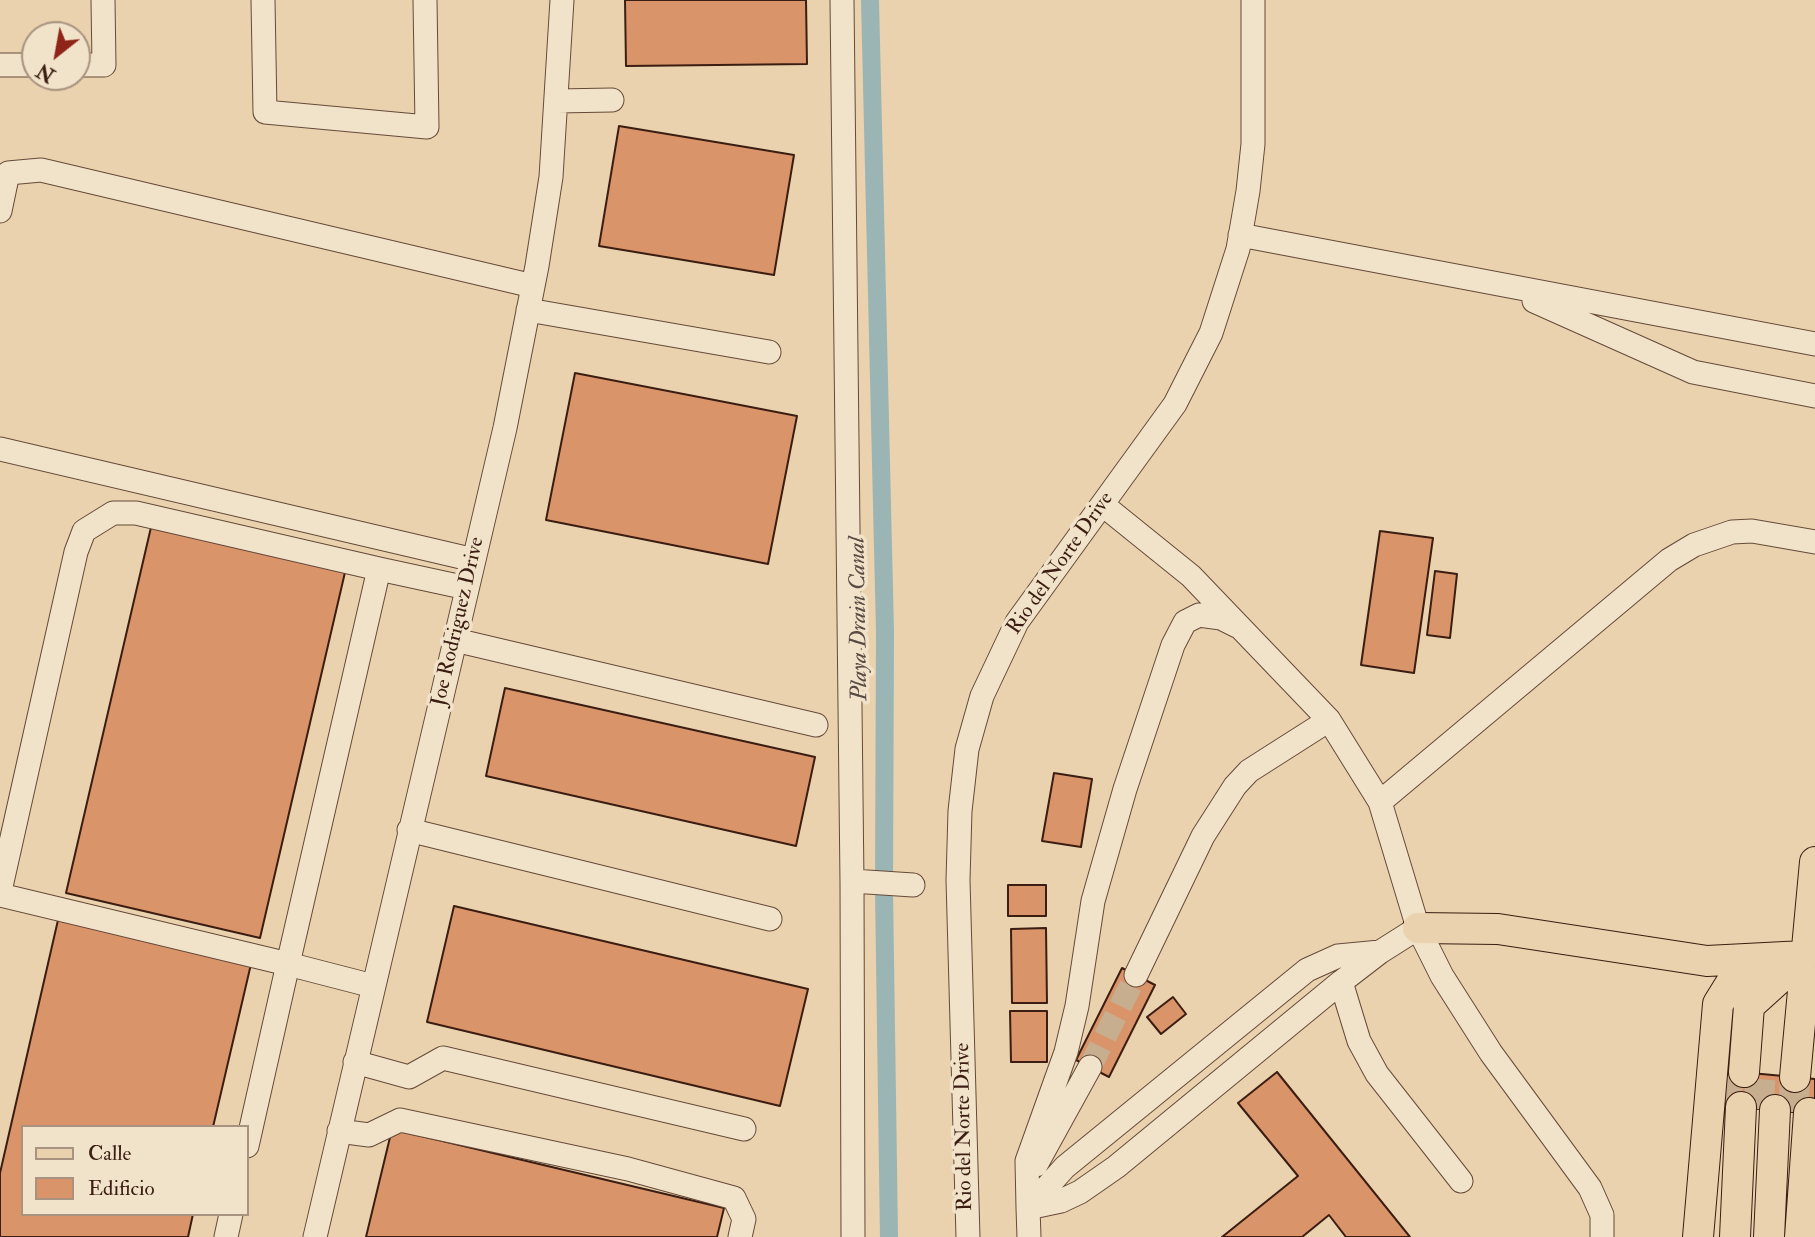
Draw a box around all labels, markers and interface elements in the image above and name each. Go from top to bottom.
north arrow [21,21,91,91]
text: N [33,58,60,87]
street label: Rio del Norte Drive [1002,488,1120,640]
street label: Joe Rodriguez Drive [427,535,491,709]
water label: Playa Drain Canal [845,537,875,701]
street label: Rio del Norte Drive [951,1043,979,1211]
legend [21,1125,248,1216]
text: Calle [88,1140,131,1167]
text: Edificio [88,1175,155,1202]

